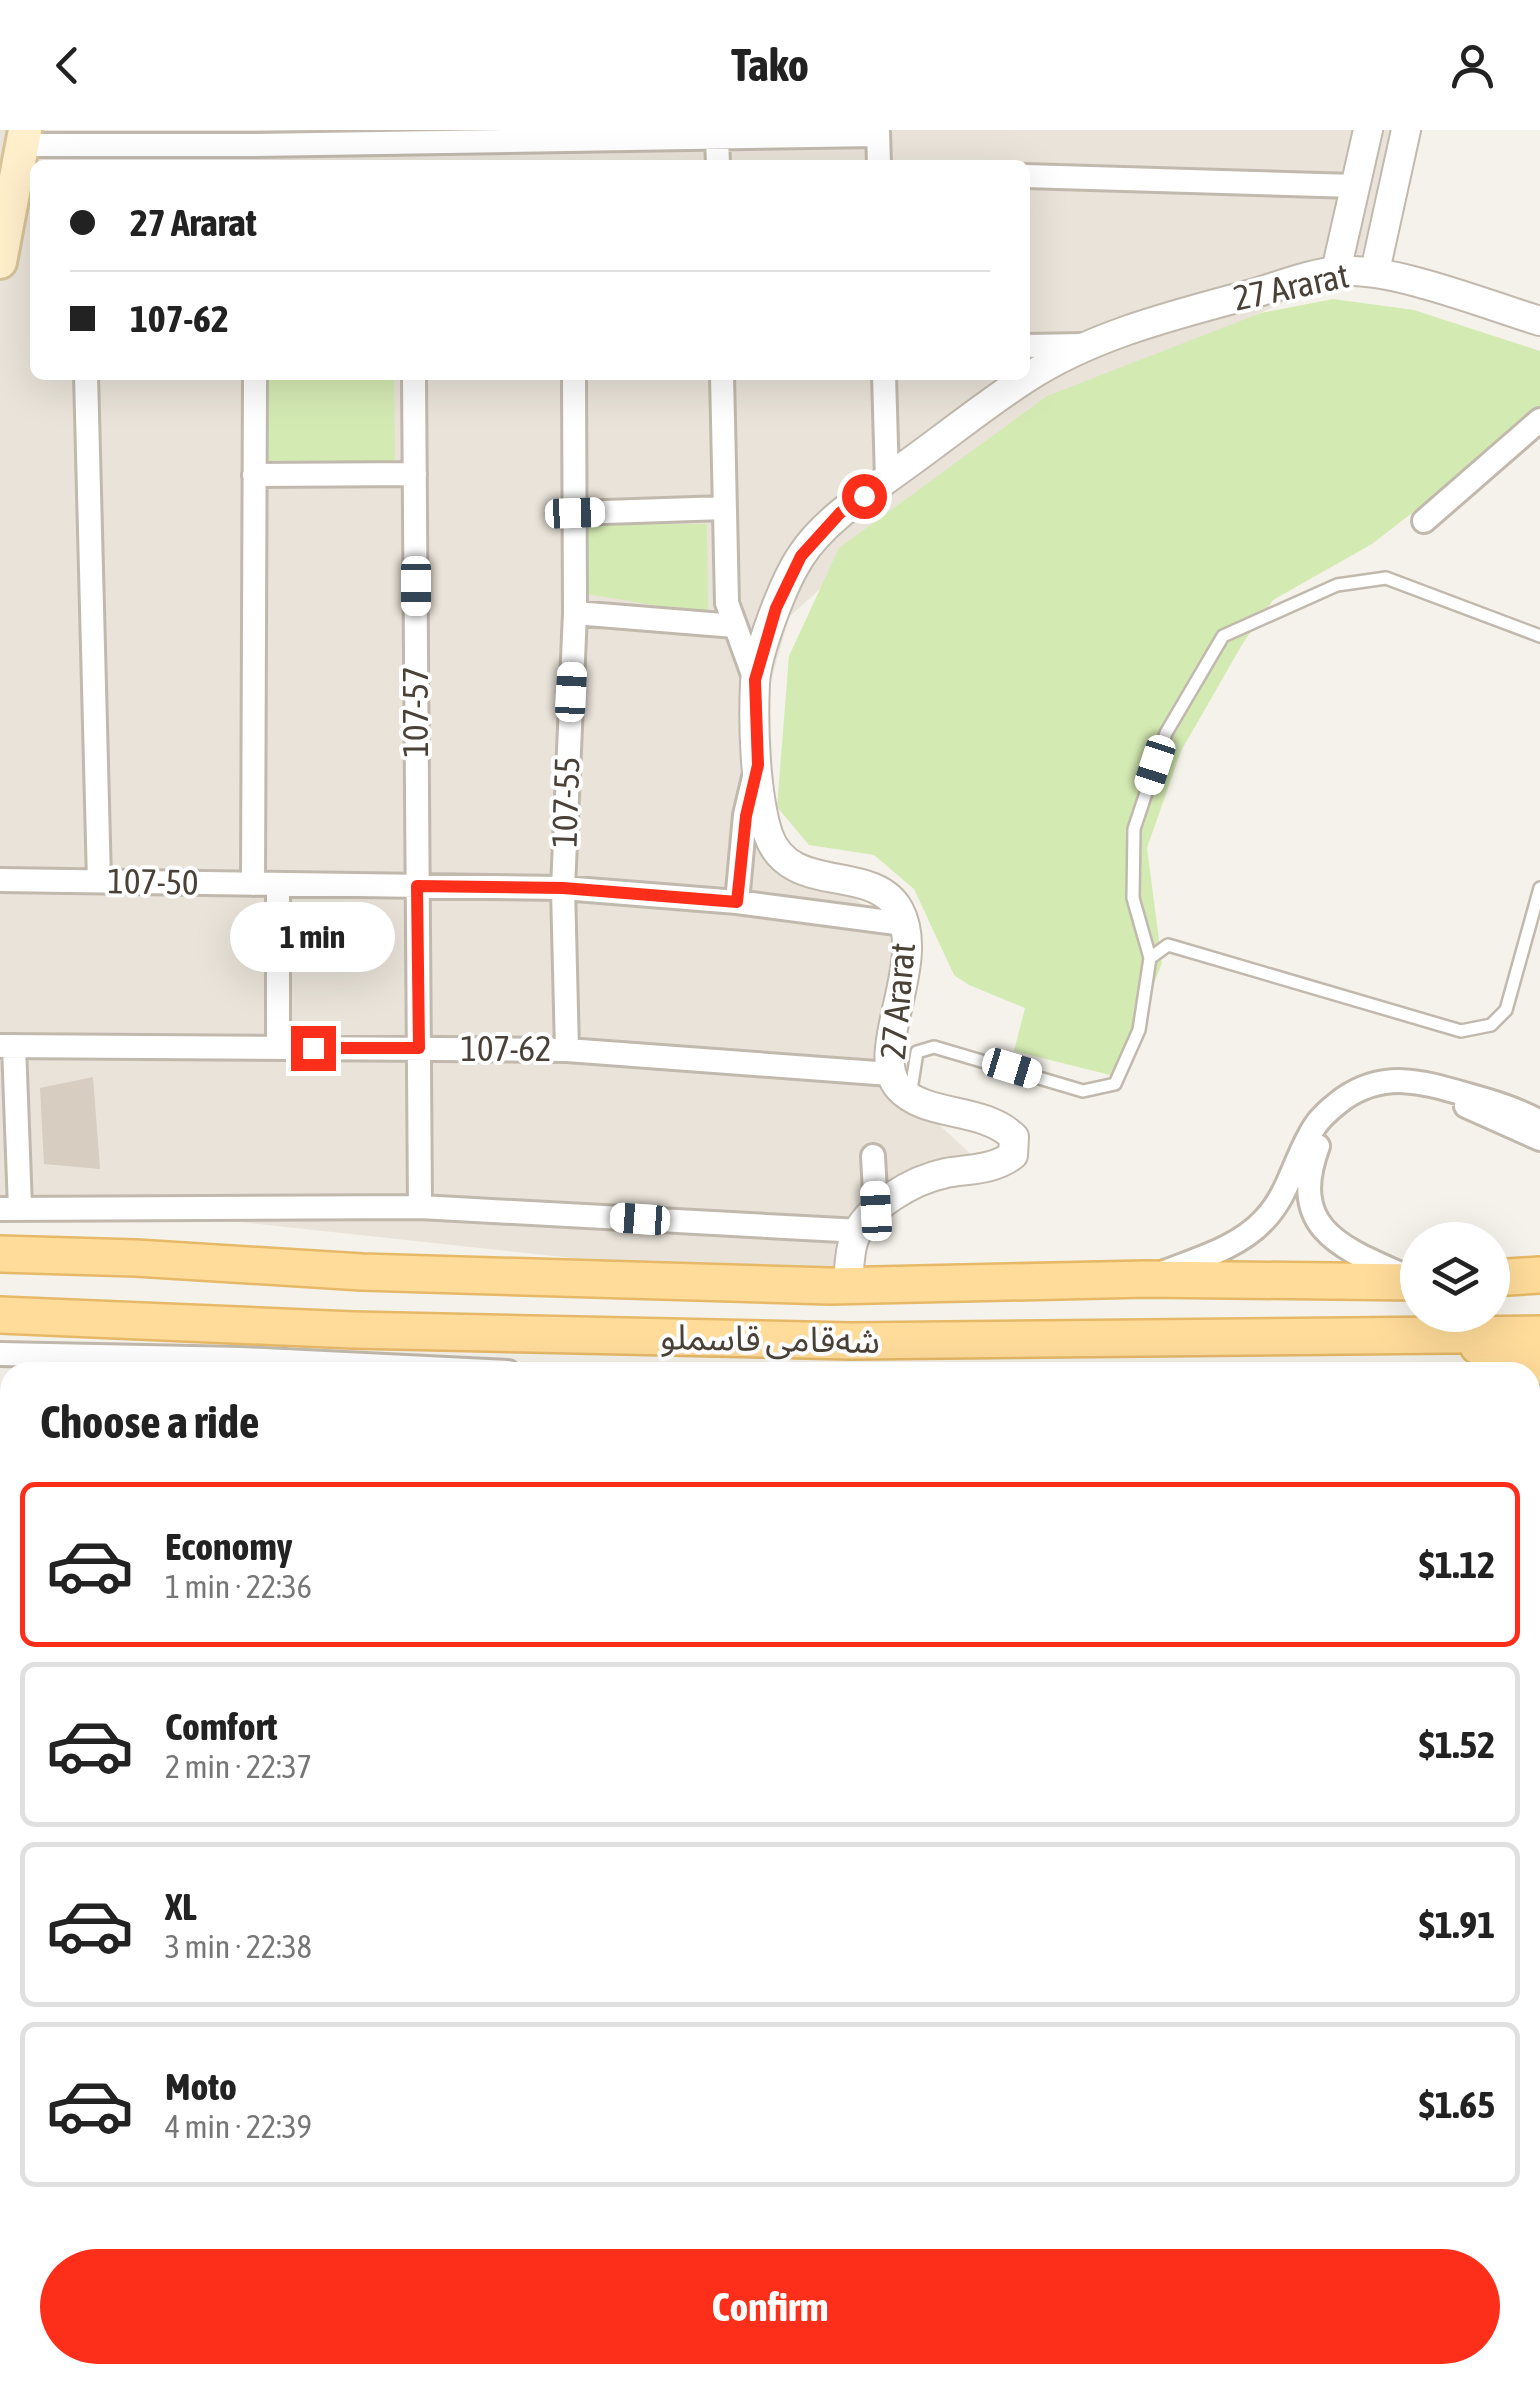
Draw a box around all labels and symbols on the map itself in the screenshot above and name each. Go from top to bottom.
street label: 27 Ararat [1230,254,1352,318]
route start [842,474,887,519]
car [544,497,606,529]
car [401,556,431,616]
car [554,661,588,723]
street label: 107-57 [395,666,435,758]
car [1131,732,1179,798]
street label: 107-55 [543,756,587,848]
street label: 107-50 [107,860,199,902]
callout: 1 min [230,903,396,973]
street label: 27 Ararat [872,941,922,1061]
route end [291,1026,336,1071]
street label: 107-62 [460,1028,552,1068]
car [979,1045,1045,1091]
car [859,1180,893,1242]
car [609,1202,671,1236]
street label: شەقامی قاسملو [660,1316,880,1361]

